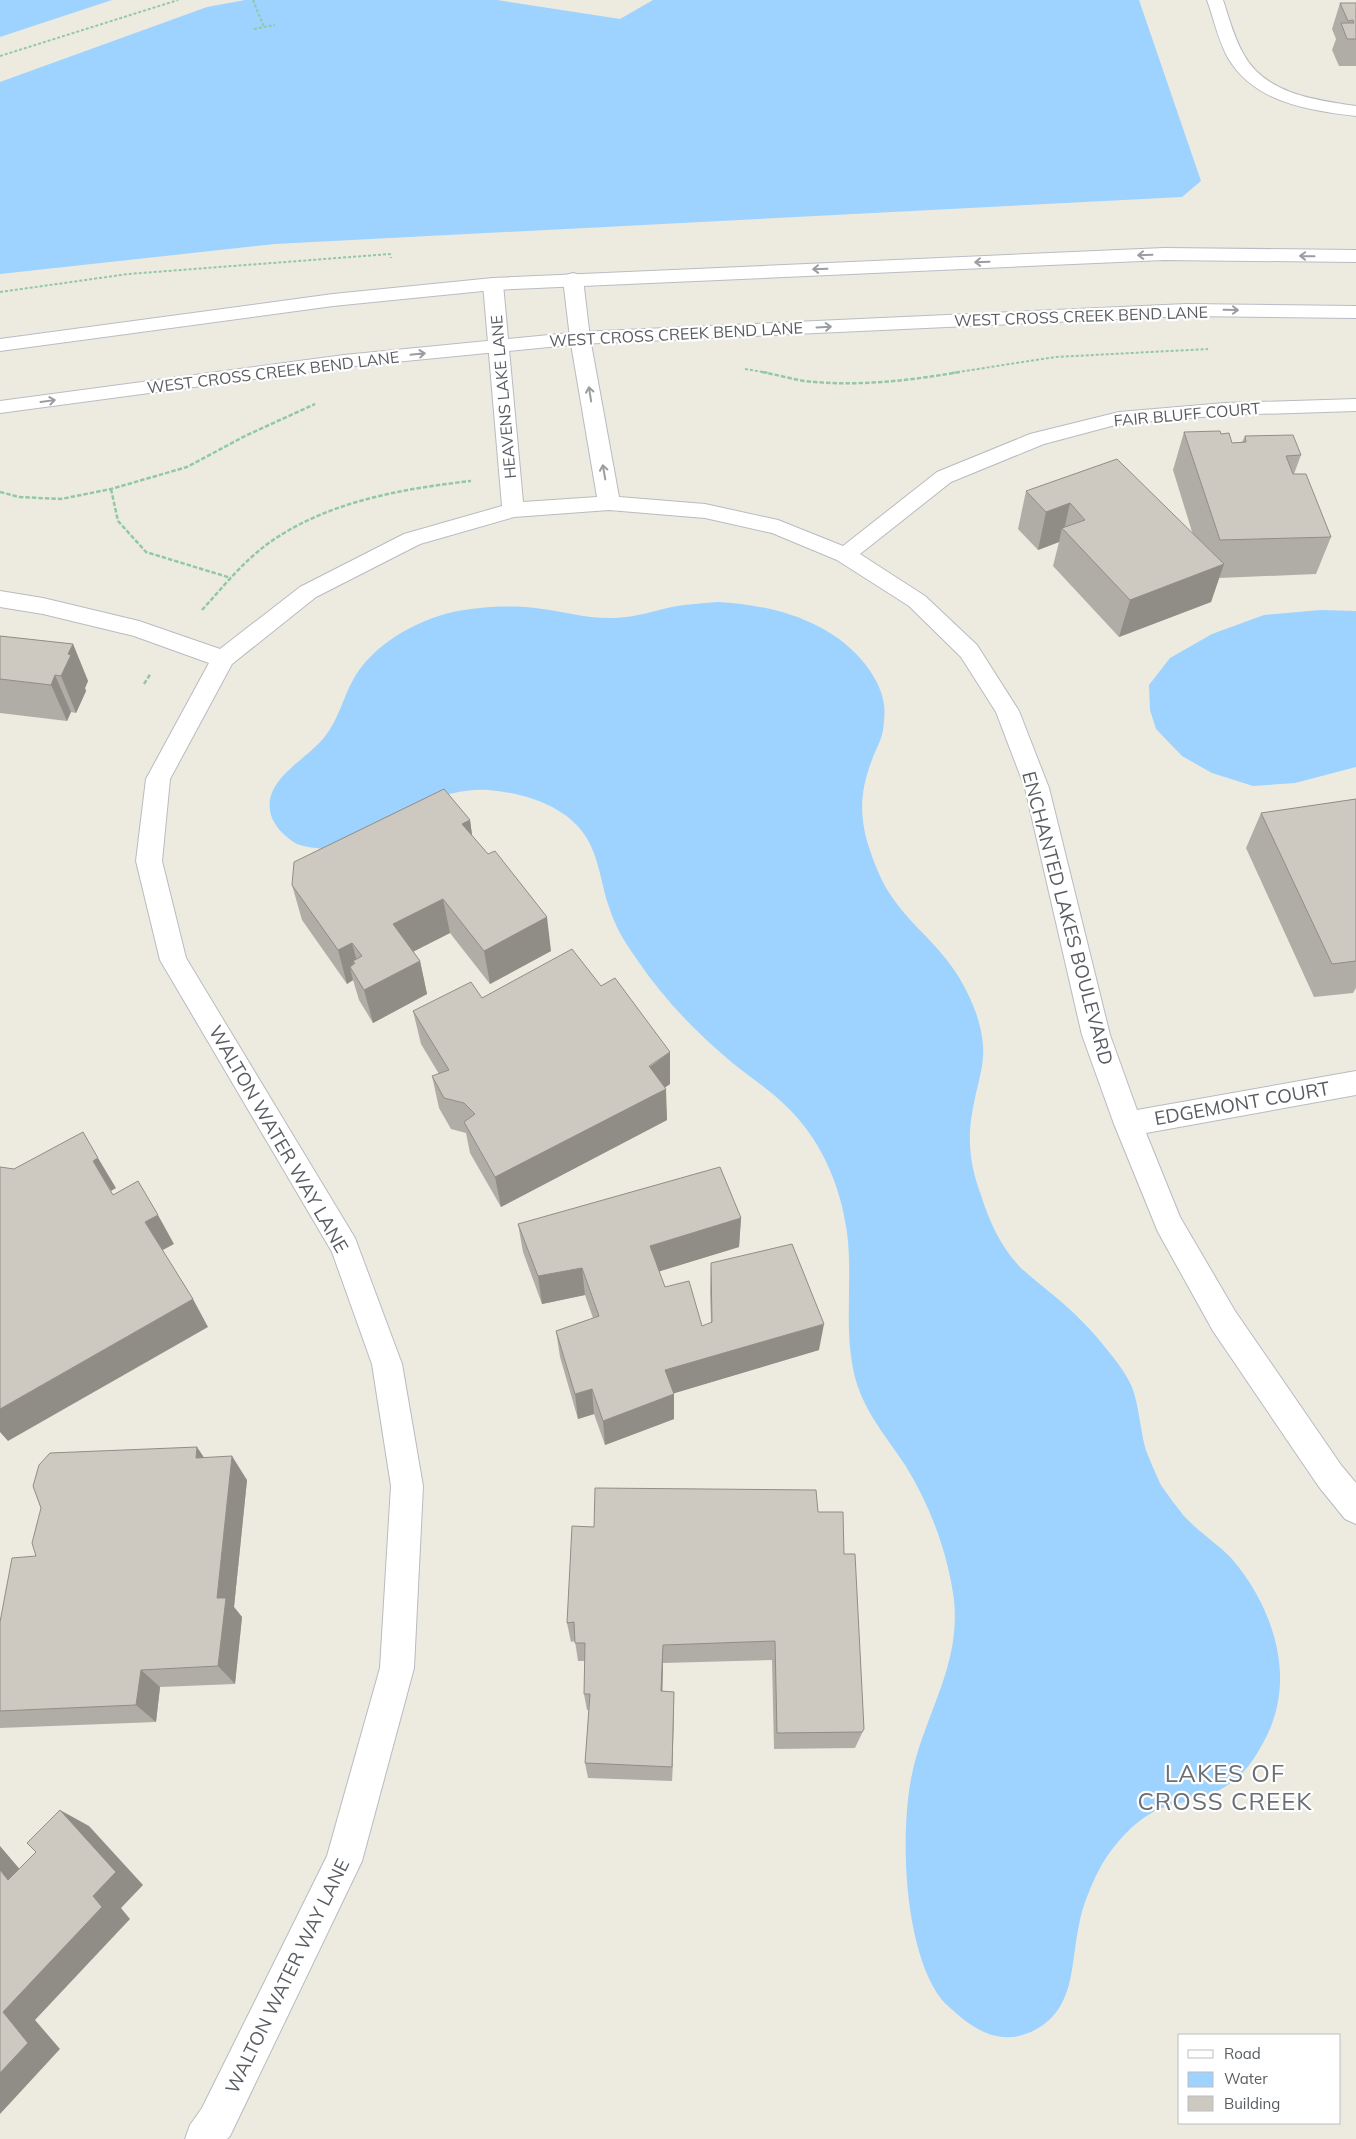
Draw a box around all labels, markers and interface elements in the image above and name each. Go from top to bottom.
one-way arrow [1137,250,1153,259]
one-way arrow [1300,251,1316,261]
one-way arrow [975,257,991,266]
one-way arrow [812,264,828,273]
street label: WEST CROSS CREEK BEND LANE [954,302,1208,330]
one-way arrow [1223,306,1239,315]
street label: HEAVENS LAKE LANE [486,314,520,480]
street label: WEST CROSS CREEK BEND LANE [549,317,803,351]
one-way arrow [816,322,832,331]
street label: WEST CROSS CREEK BEND LANE [146,347,400,397]
one-way arrow [410,349,426,359]
one-way arrow [585,386,595,402]
one-way arrow [40,396,56,406]
street label: FAIR BLUFF COURT [1113,398,1262,430]
one-way arrow [598,465,608,481]
street label: ENCHANTED LAKES BOULEVARD [1017,769,1119,1067]
street label: WALTON WATER WAY LANE [204,1021,354,1257]
street label: EDGEMONT COURT [1153,1076,1332,1130]
district label: LAKES OF CROSS CREEK [1137,1758,1313,1816]
street label: WALTON WATER WAY LANE [220,1855,354,2097]
legend [1178,2034,1341,2124]
text: Road [1224,2044,1261,2063]
text: Water [1224,2069,1268,2088]
text: Building [1224,2094,1280,2113]

